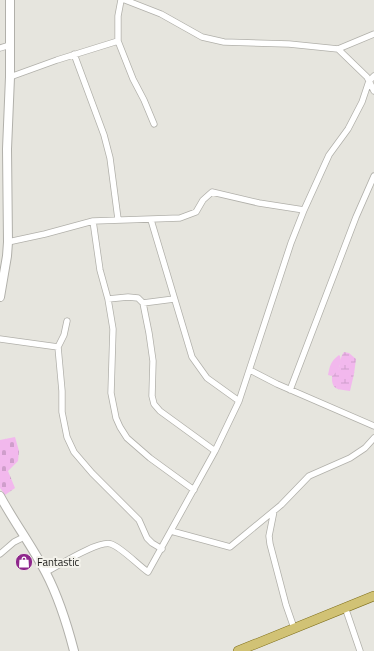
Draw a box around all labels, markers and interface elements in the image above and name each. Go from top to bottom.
shop icon: Fantastic [14,552,34,572]
place label: Fantastic [37,554,80,570]

